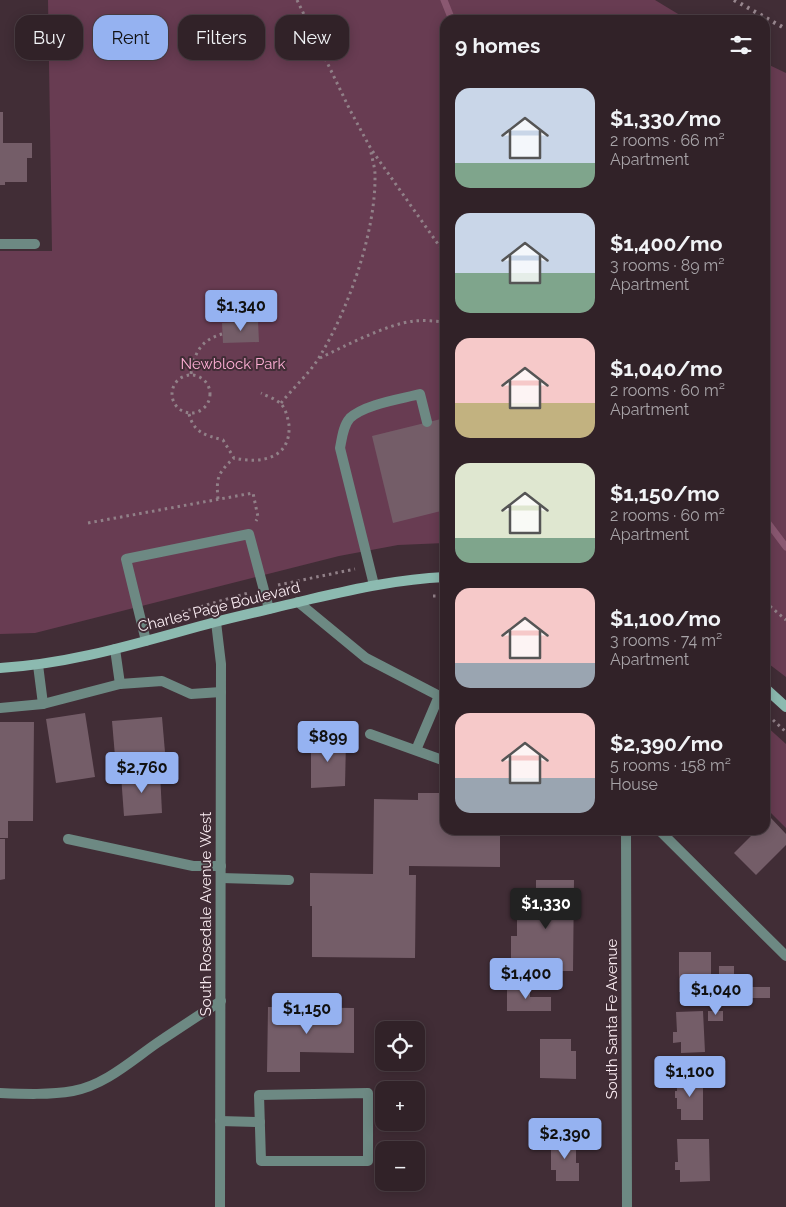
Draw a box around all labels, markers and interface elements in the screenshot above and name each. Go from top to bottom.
chip: Buy [15,15,83,60]
chip: Rent [93,15,168,60]
chip: Filters [178,15,265,60]
chip: New [275,15,349,60]
icon: filters [727,31,755,59]
text: 9 homes [455,33,540,58]
text: $1,330/mo [610,106,721,131]
icon: home [495,108,555,168]
text: 2 rooms · 66 m² [610,131,725,150]
text: Apartment [610,150,689,169]
text: $1,400/mo [610,231,722,256]
icon: home [495,233,555,293]
text: 3 rooms · 89 m² [610,256,725,275]
text: Apartment [610,275,689,294]
pin: $1,340 [200,290,282,332]
text: $1,340 [216,296,266,315]
park label: Newblock Park [180,355,286,373]
text: $1,040/mo [610,356,722,381]
icon: home [495,358,555,418]
text: 2 rooms · 60 m² [610,381,725,400]
text: Apartment [610,400,689,419]
text: $1,150/mo [610,481,720,506]
icon: home [495,483,555,543]
text: 2 rooms · 60 m² [610,506,725,525]
text: Apartment [610,525,689,544]
street label: Charles Page Boulevard [136,578,302,636]
text: $1,100/mo [610,606,721,631]
icon: home [495,608,555,668]
text: 3 rooms · 74 m² [610,631,722,650]
text: Apartment [610,650,689,669]
pin: $899 [298,720,358,763]
text: $899 [309,727,347,746]
text: $2,390/mo [610,731,723,756]
icon: home [495,733,555,793]
pin: $2,760 [101,752,183,794]
text: 5 rooms · 158 m² [610,756,731,775]
text: $2,760 [116,758,168,777]
text: House [610,775,658,794]
street label: South Rosedale Avenue West [197,812,215,1016]
pin: $1,330 [505,888,587,930]
text: $1,330 [521,894,571,913]
street label: South Santa Fe Avenue [603,938,621,1099]
pin: $1,400 [485,958,567,1000]
text: $1,400 [501,964,551,983]
pin: $1,040 [675,974,757,1016]
text: $1,040 [691,980,741,999]
pin: $1,150 [266,992,348,1035]
text: $1,150 [283,999,331,1018]
map controls [375,1021,425,1191]
button: locate [375,1021,425,1071]
pin: $1,100 [649,1056,731,1098]
text: $1,100 [665,1062,715,1081]
button: + [375,1081,425,1131]
pin: $2,390 [524,1118,606,1160]
text: $2,390 [539,1124,591,1143]
button: − [375,1141,425,1191]

